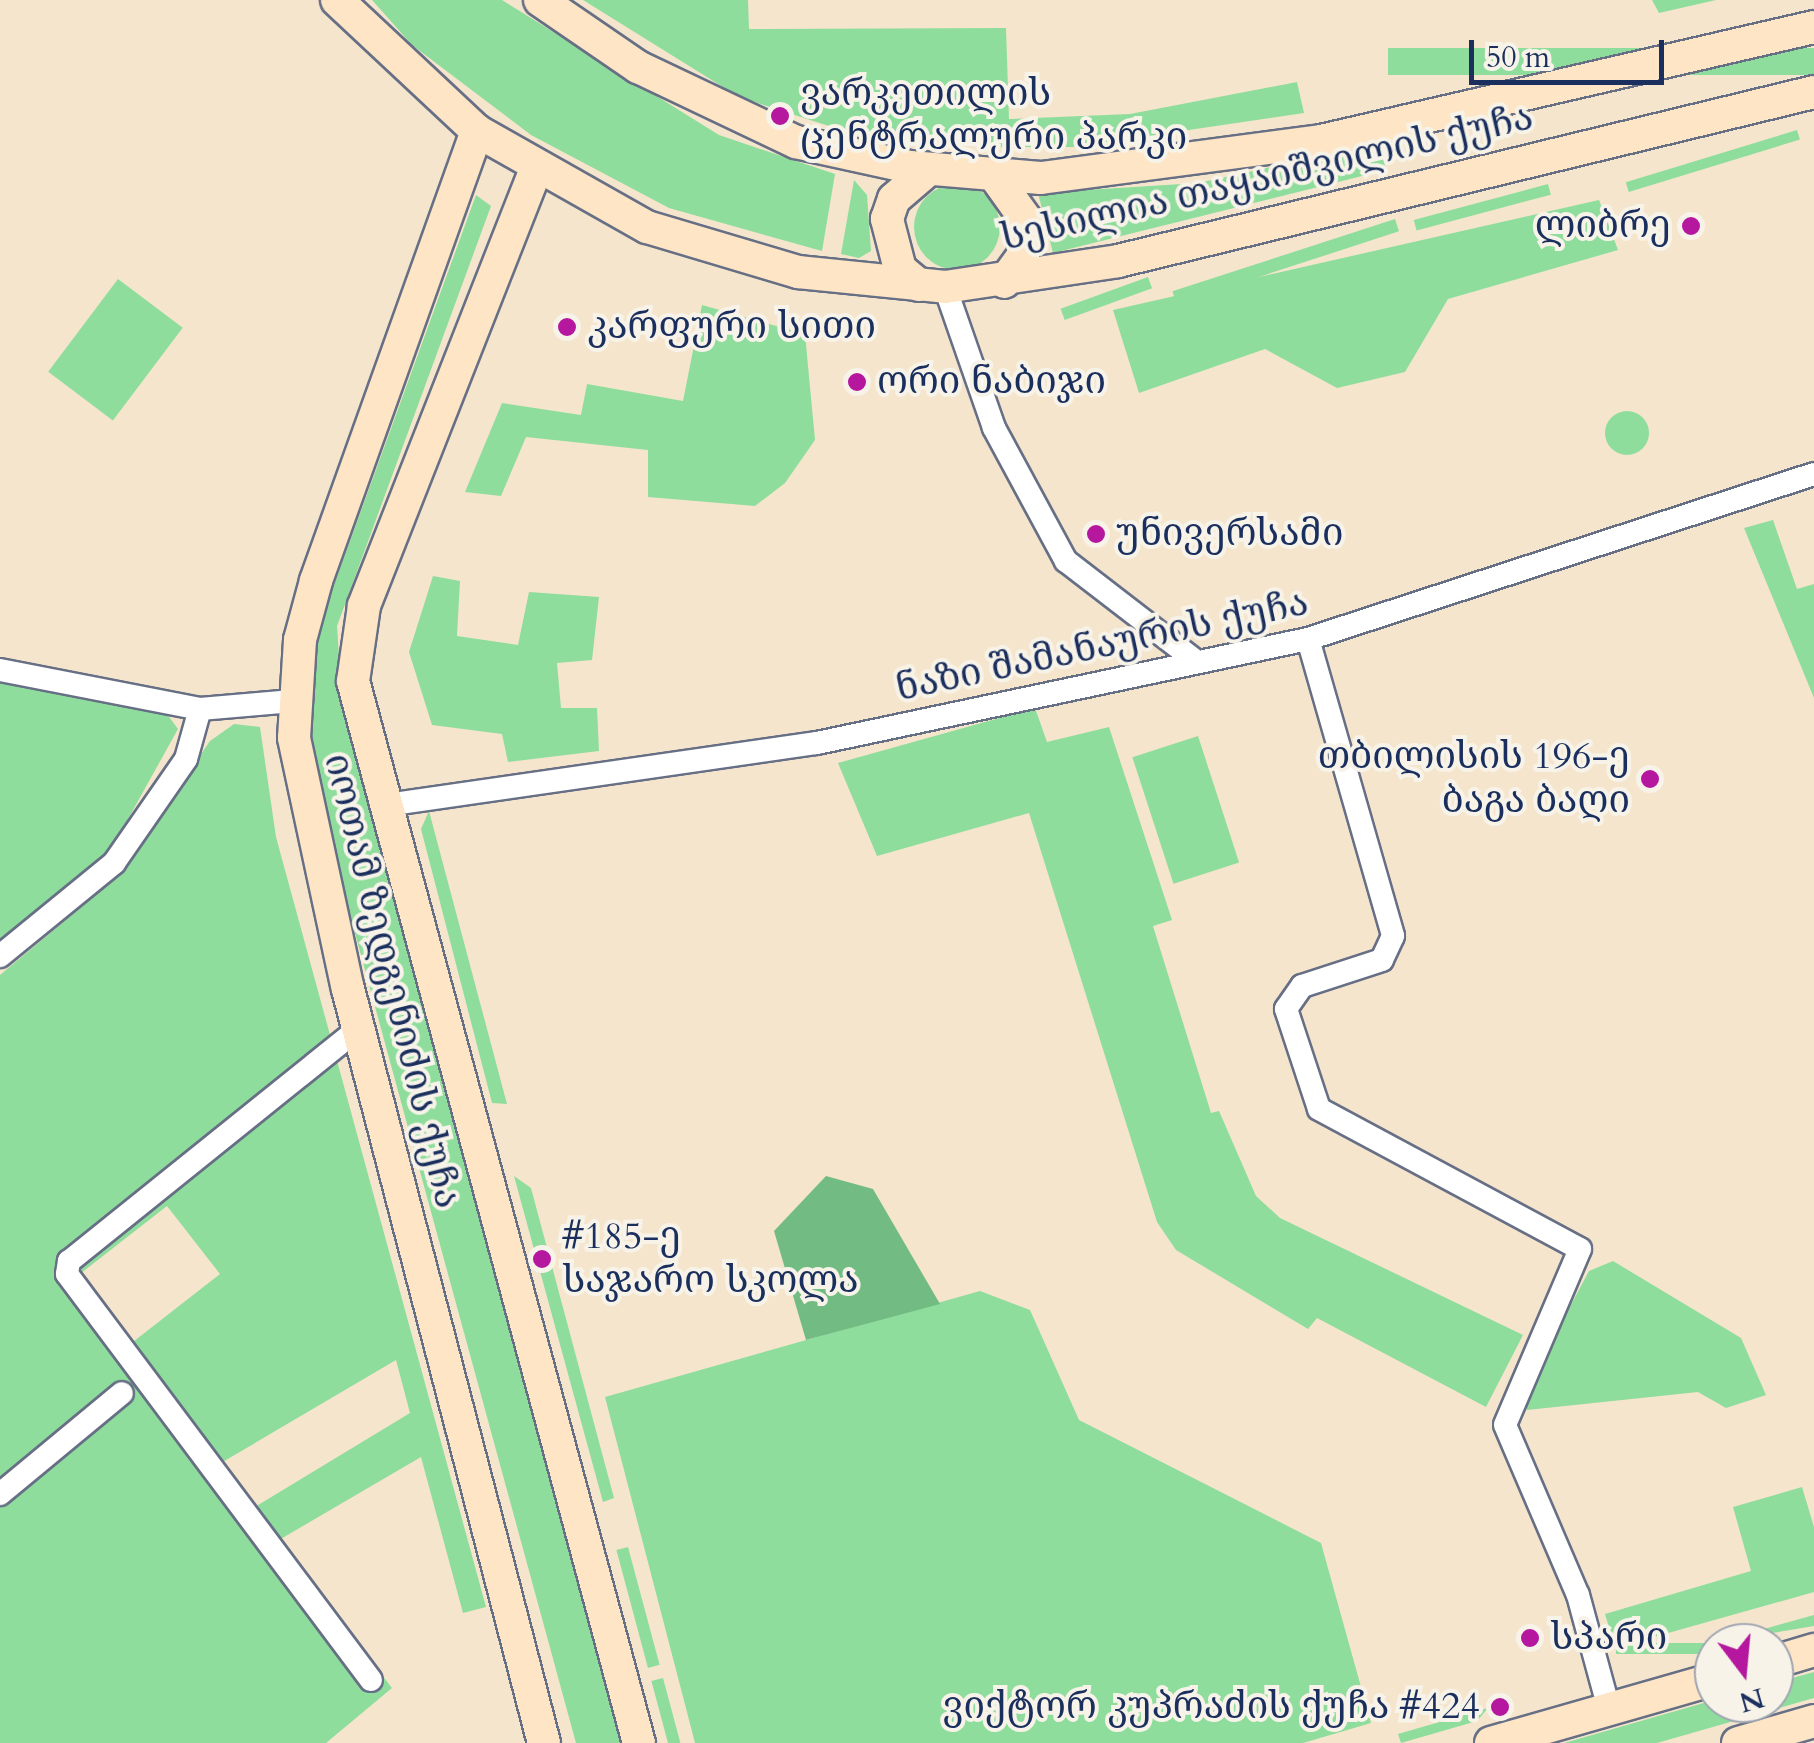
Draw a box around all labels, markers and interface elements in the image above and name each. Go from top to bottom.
scale bar [1474,20,1669,82]
text: 50 m [1486,37,1550,78]
place label: ვარკეთილის ცენტრალური პარკი [800,71,1187,160]
street label: სესილია თაყაიშვილის ქუჩა [996,94,1538,262]
marker: ვარკეთილის ცენტრალური პარკი [769,105,791,127]
place label: ლიბრე [1535,203,1671,249]
marker: ლიბრე [1680,215,1702,237]
place label: კარფური სითი [587,304,876,350]
marker: კარფური სითი [556,316,578,338]
place label: ორი ნაბიჯი [877,359,1106,405]
marker: ორი ნაბიჯი [846,371,868,393]
place label: უნივერსამი [1116,511,1344,557]
marker: უნივერსამი [1085,523,1107,545]
street label: ნაზი შამანაურის ქუჩა [892,580,1312,712]
place label: თბილისის 196-ე ბაგა ბაღი [1318,734,1630,824]
street label: იოთამ ზედგენიძის ქუჩა [313,749,471,1213]
marker: თბილისის 196-ე ბაგა ბაღი [1639,768,1661,790]
place label: #185-ე საჯარო სკოლა [562,1214,859,1304]
marker: #185-ე საჯარო სკოლა [531,1248,553,1270]
place label: სპარი [1550,1615,1667,1661]
north arrow [1694,1623,1794,1723]
marker: სპარი [1519,1627,1541,1649]
text: N [1735,1678,1769,1722]
place label: ვიქტორ კუპრაძის ქუჩა #424 [942,1684,1480,1730]
marker: ვიქტორ კუპრაძის ქუჩა #424 [1489,1696,1511,1718]

